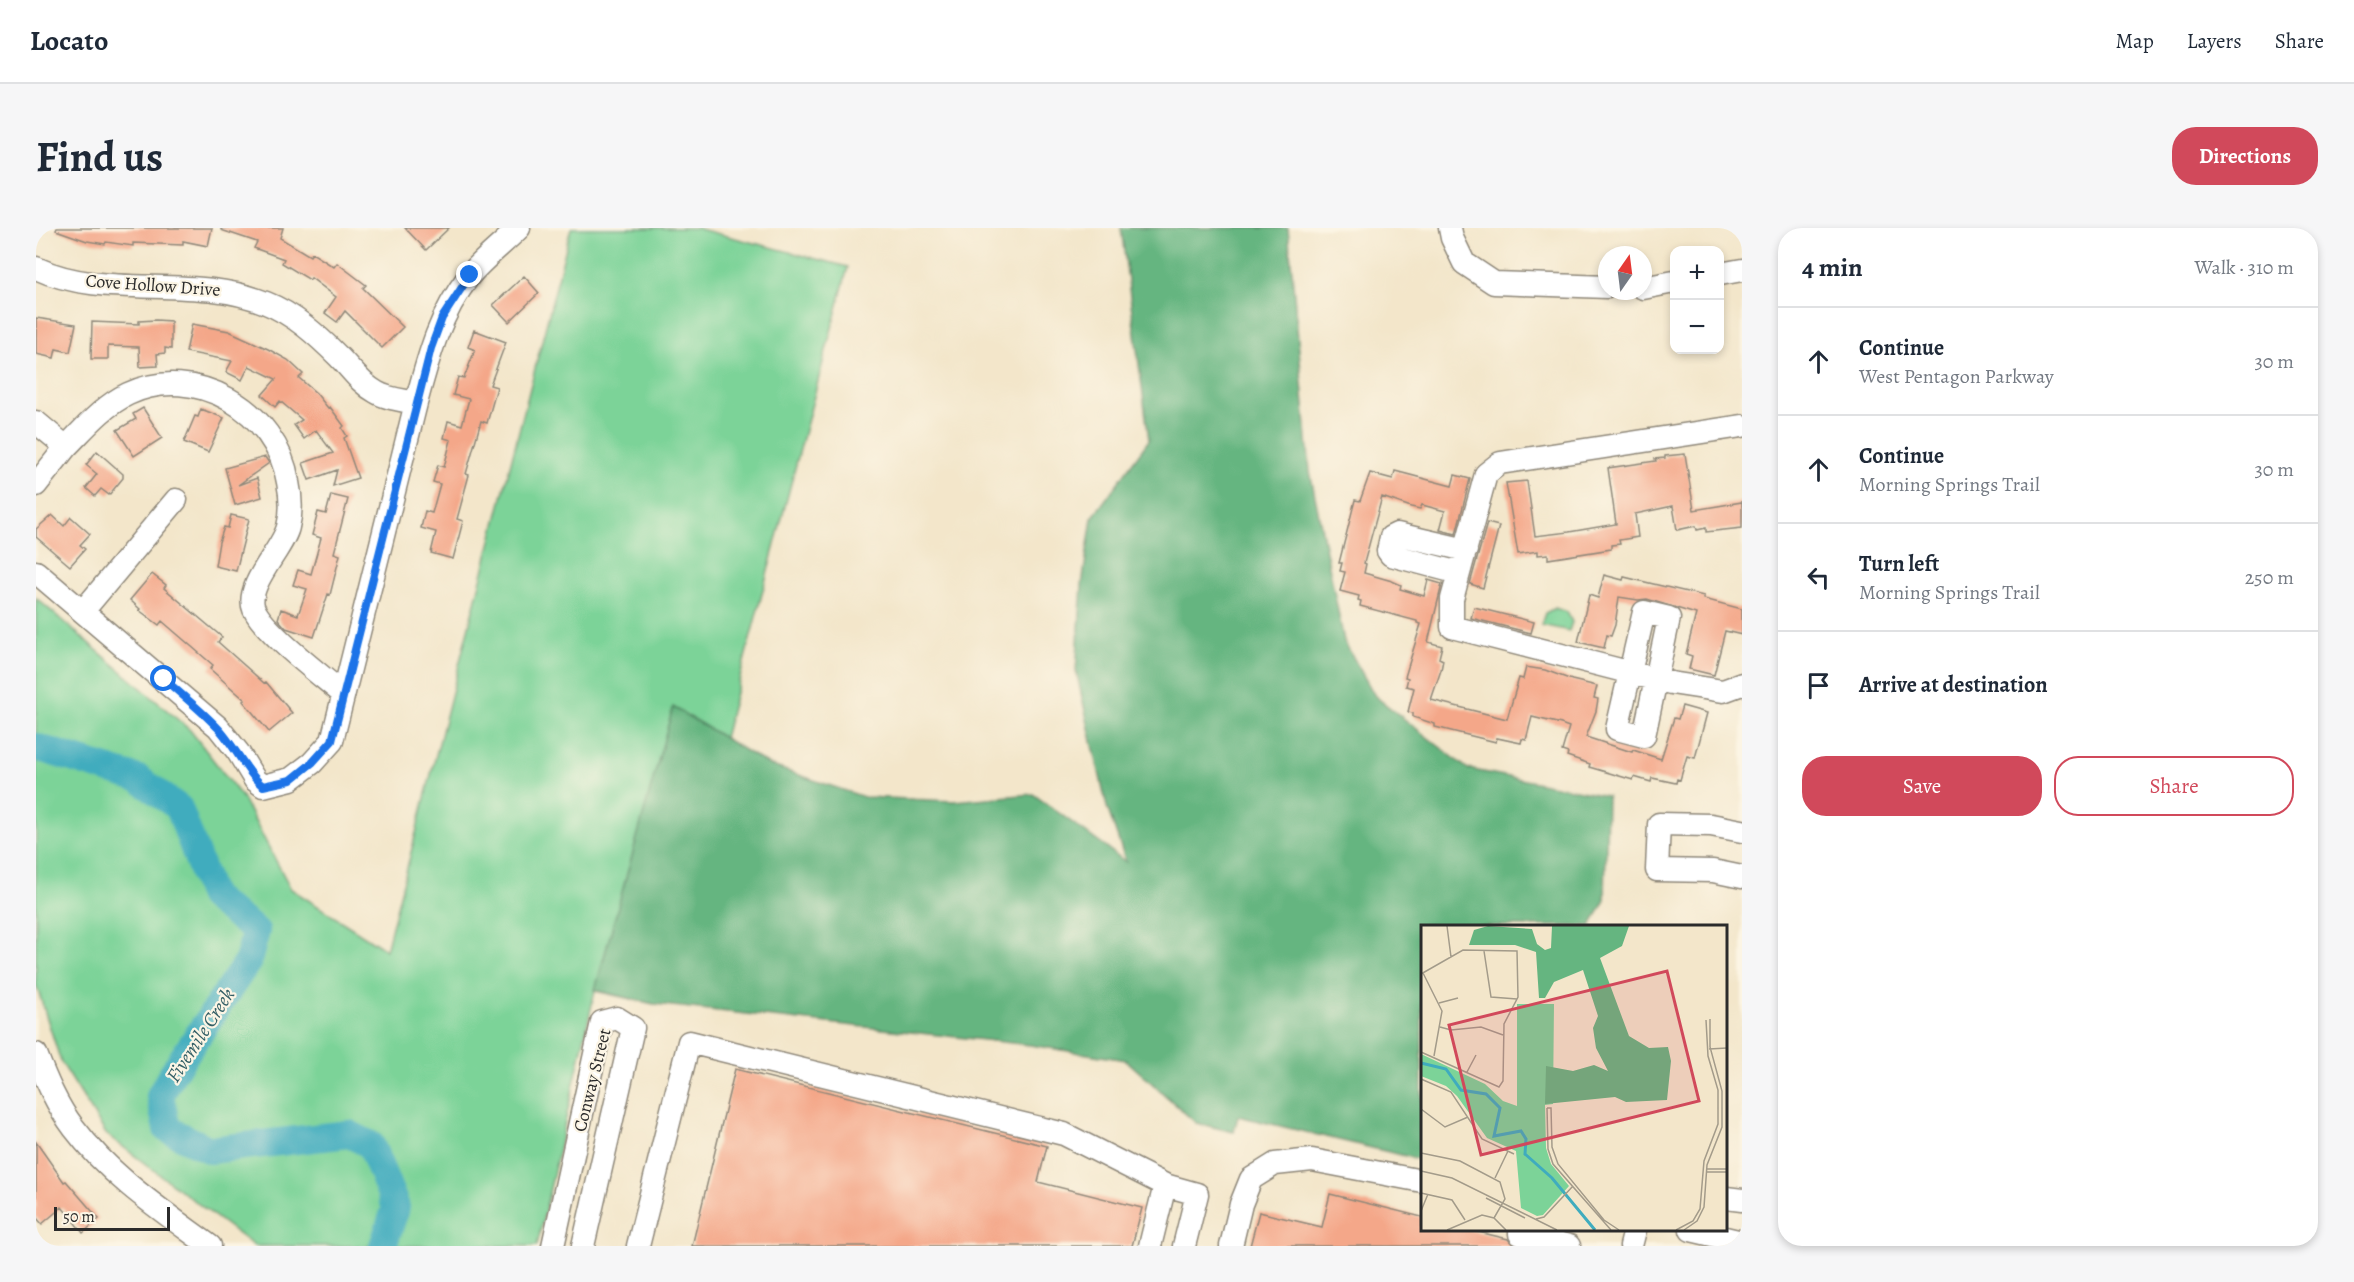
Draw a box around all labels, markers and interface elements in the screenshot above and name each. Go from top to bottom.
text: Locato [30,22,108,60]
text: Map [2115,27,2154,55]
text: Layers [2187,27,2242,55]
text: Share [2275,27,2324,55]
button: Directions [2172,127,2318,185]
text: Find us [36,128,163,185]
north arrow [1598,246,1652,300]
map controls [1670,246,1724,354]
button: + [1670,246,1724,300]
text: 4 min [1802,250,1863,285]
text: Walk · 310 m [2195,254,2294,281]
route end [456,261,482,287]
street label: Cove Hollow Drive [85,268,221,302]
button: − [1670,300,1724,354]
text: Continue [1859,333,1944,363]
icon: ahead [1802,345,1835,378]
text: 30 m [2254,348,2294,375]
text: West Pentagon Parkway [1859,363,2054,390]
text: Continue [1859,441,1944,471]
icon: ahead [1802,453,1835,486]
text: 30 m [2254,456,2294,483]
text: Morning Springs Trail [1859,471,2040,498]
text: Turn left [1859,549,1939,579]
icon: left [1802,561,1835,594]
text: 250 m [2245,564,2294,591]
text: Morning Springs Trail [1859,579,2040,606]
route start [150,665,176,691]
icon: arrive [1802,669,1835,702]
text: Arrive at destination [1859,670,2048,700]
button: Save [1802,756,2042,816]
button: Share [2054,756,2294,816]
inset map [1421,925,1727,1231]
water label: Fivemile Creek [160,983,241,1088]
street label: Conway Street [568,1026,616,1134]
scale bar [54,1204,170,1232]
text: 50 m [63,1206,95,1228]

